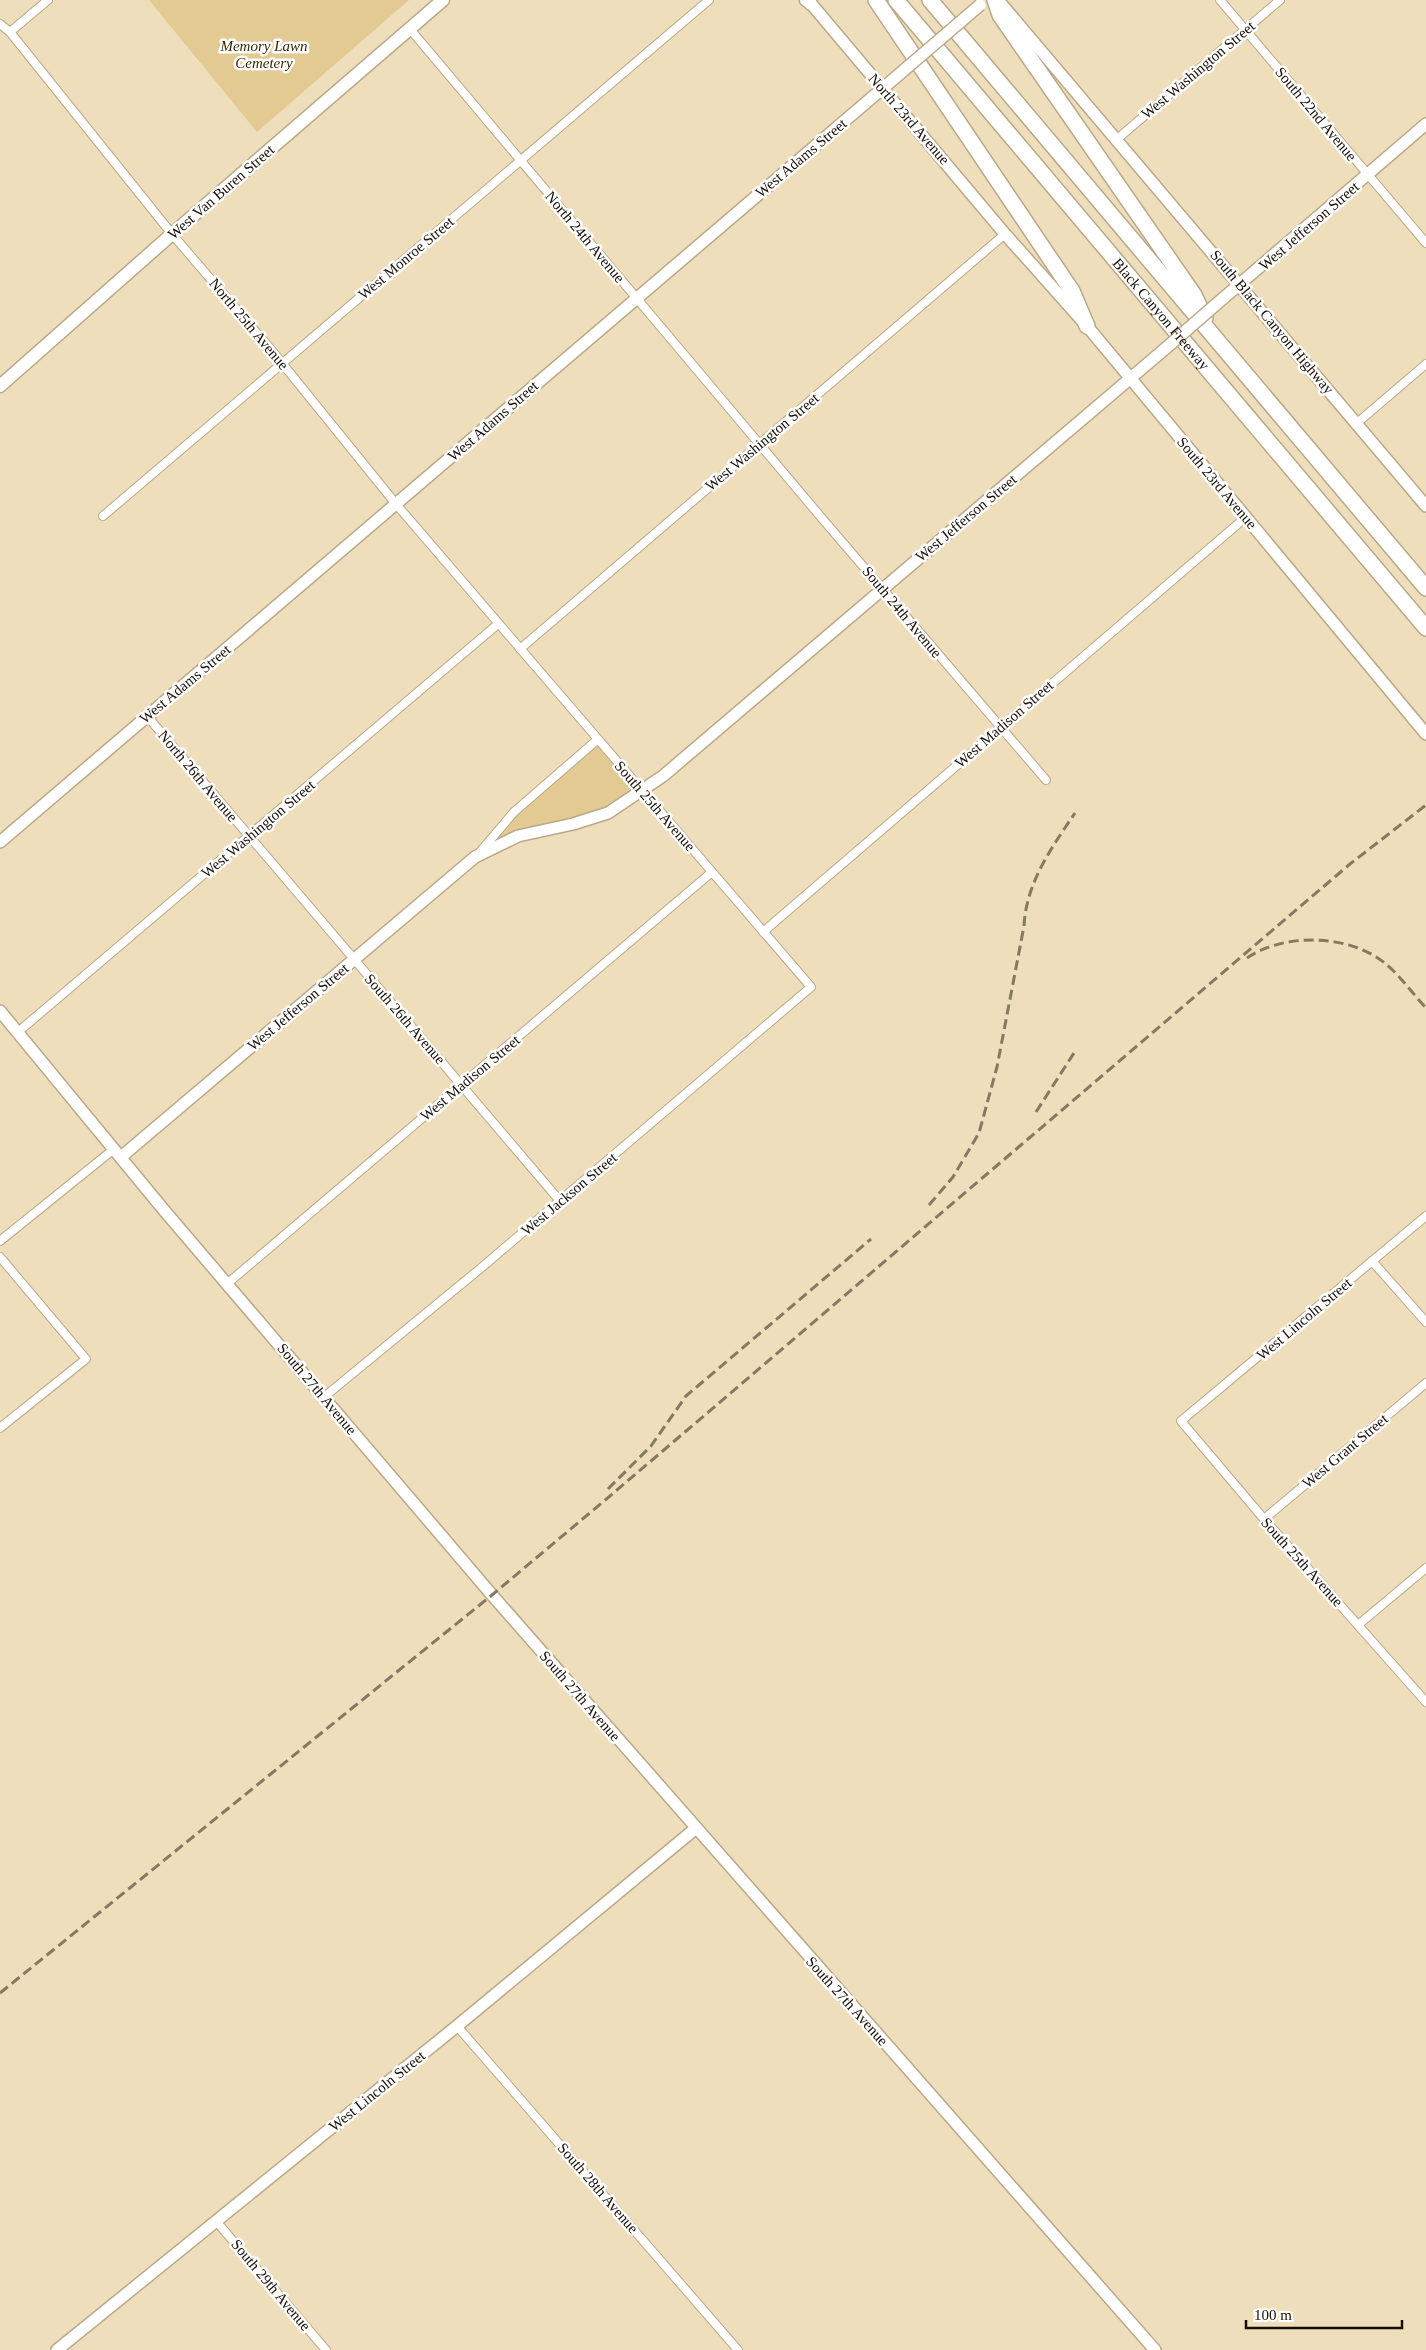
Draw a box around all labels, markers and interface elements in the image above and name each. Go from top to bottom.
street label: West Washington Street [1138,17,1259,122]
park label: Memory Lawn Cemetery [219,38,308,71]
street label: South 22nd Avenue [1272,64,1360,164]
street label: North 23rd Avenue [865,70,953,168]
street label: West Adams Street [752,115,850,201]
street label: West Van Buren Street [165,141,278,243]
street label: West Jefferson Street [1256,178,1363,274]
street label: North 24th Avenue [542,188,628,286]
street label: West Monroe Street [355,213,458,303]
street label: South Black Canyon Highway [1207,247,1337,398]
street label: Black Canyon Freeway [1110,255,1213,373]
street label: North 25th Avenue [206,275,292,373]
street label: West Adams Street [445,377,542,464]
street label: West Washington Street [702,389,823,494]
street label: South 23rd Avenue [1174,434,1260,532]
street label: West Jefferson Street [912,471,1020,565]
street label: South 24th Avenue [859,563,945,661]
street label: West Adams Street [136,641,234,727]
street label: West Madison Street [952,677,1057,771]
street label: North 26th Avenue [155,727,241,825]
street label: South 25th Avenue [612,758,699,854]
street label: West Washington Street [198,776,319,881]
street label: West Jefferson Street [244,960,352,1054]
street label: South 26th Avenue [362,971,449,1067]
street label: West Madison Street [417,1031,524,1124]
street label: West Jackson Street [518,1149,621,1239]
street label: West Lincoln Street [1253,1274,1355,1363]
street label: South 27th Avenue [274,1340,360,1438]
street label: West Grant Street [1299,1410,1391,1491]
street label: South 25th Avenue [1258,1514,1346,1610]
street label: South 27th Avenue [537,1648,624,1744]
street label: South 27th Avenue [803,1953,891,2049]
street label: West Lincoln Street [326,2047,429,2135]
street label: South 28th Avenue [555,2140,642,2236]
street label: South 29th Avenue [228,2236,314,2334]
scale bar [1246,2298,1402,2330]
text: 100 m [1254,2307,1292,2323]

